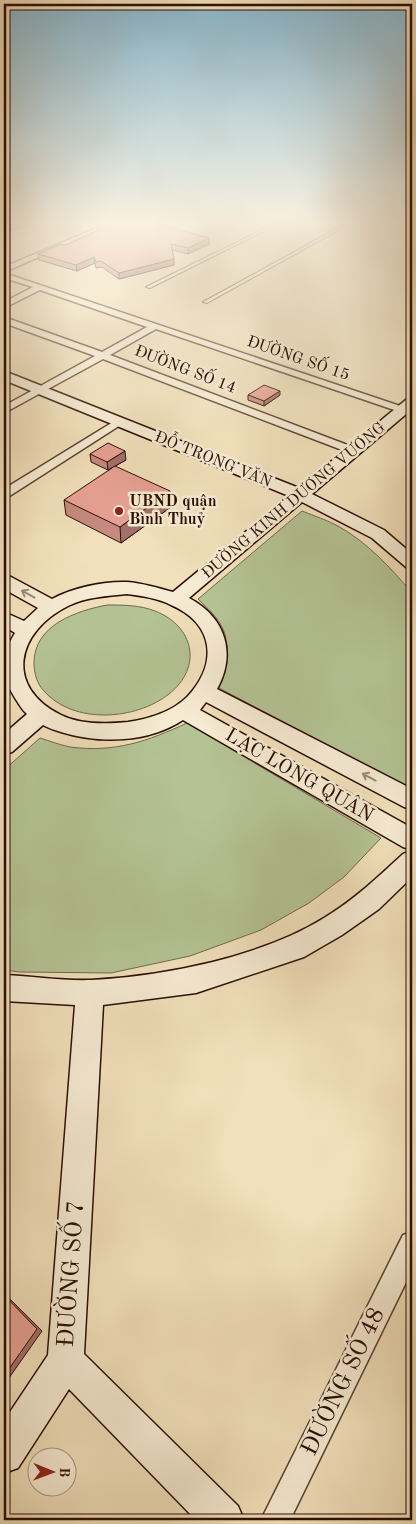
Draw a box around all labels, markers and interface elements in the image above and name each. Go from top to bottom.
street label: ĐƯỜNG SỐ 15 [245,328,353,384]
street label: ĐƯỜNG SỐ 14 [132,338,240,397]
street label: ĐƯỜNG KINH DƯƠNG VƯƠNG [196,416,389,582]
street label: ĐỖ TRỌNG VĂN [152,423,277,491]
place label: UBND quận Bình Thuỷ [129,494,217,528]
marker: UBND quận Bình Thuỷ [113,505,125,517]
one-way arrow [20,589,35,599]
street label: LẠC LONG QUÂN [221,723,378,827]
one-way arrow [362,772,377,781]
street label: ĐƯỜNG SỐ 7 [48,1199,89,1348]
street label: ĐƯỜNG SỐ 48 [292,1301,390,1460]
north arrow [28,1446,78,1496]
text: B [57,1467,71,1477]

